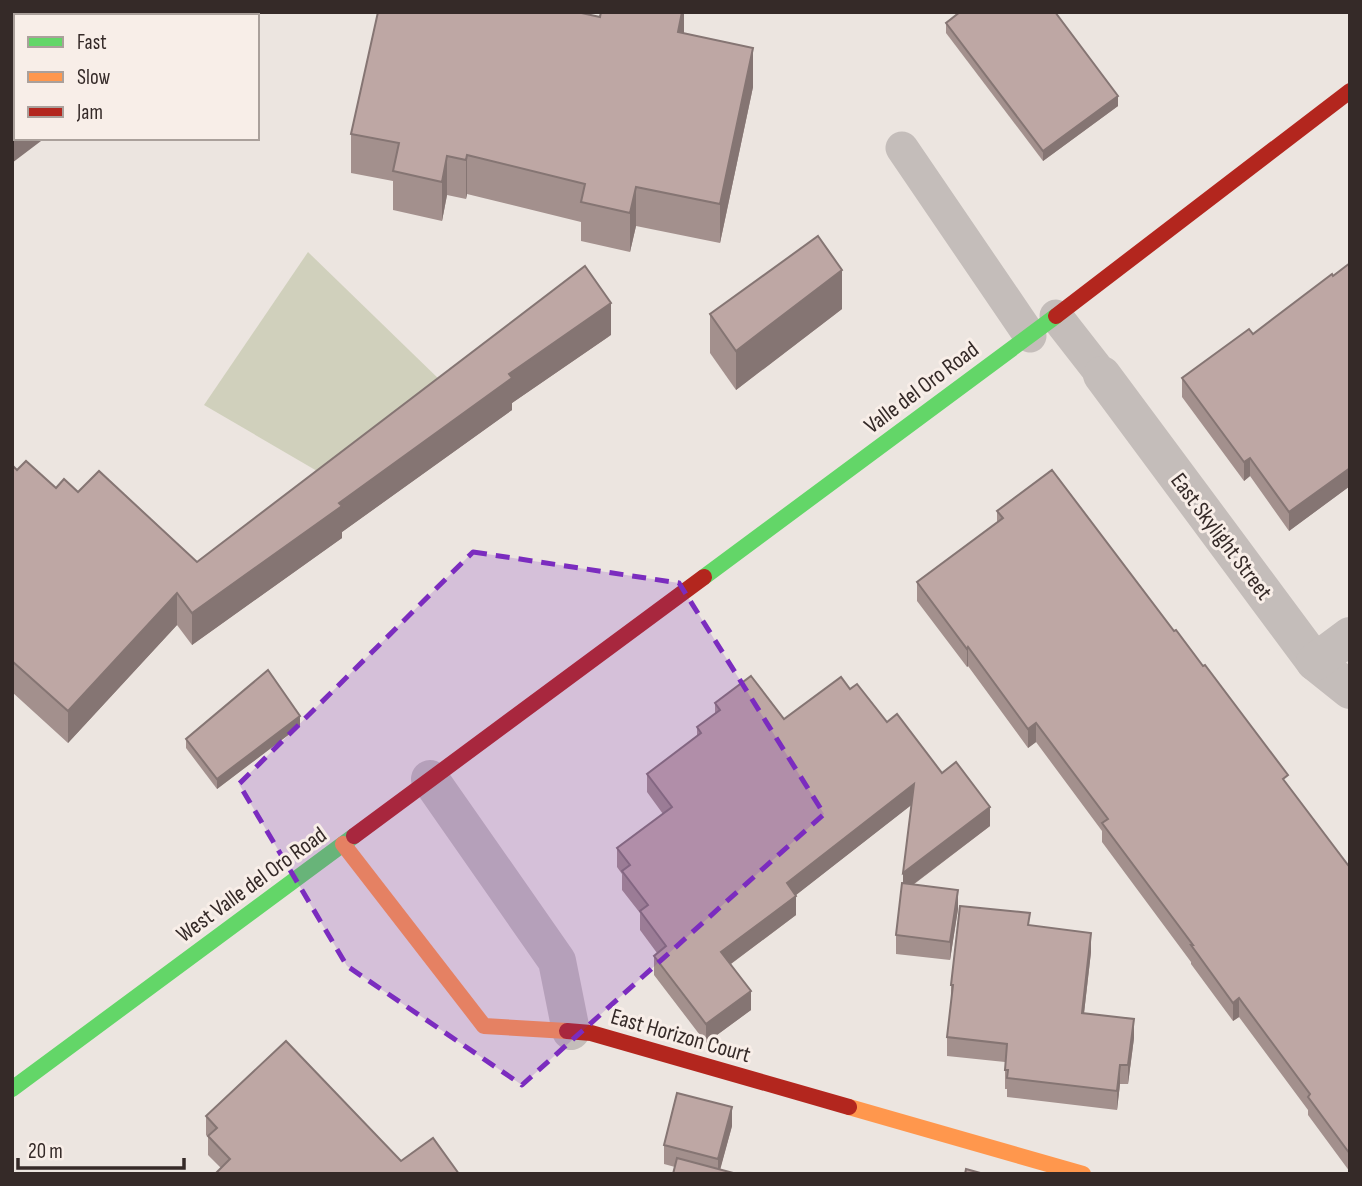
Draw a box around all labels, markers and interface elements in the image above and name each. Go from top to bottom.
legend [14,14,259,140]
text: Fast [77,30,107,55]
text: Slow [77,65,111,90]
text: Jam [76,100,103,125]
street label: Valle del Oro Road [859,336,984,440]
street label: East Skylight Street [1164,468,1278,606]
street label: West Valle del Oro Road [171,821,332,949]
street label: East Horizon Court [608,1003,754,1069]
scale bar [18,1126,184,1170]
text: 20 m [28,1139,63,1164]

